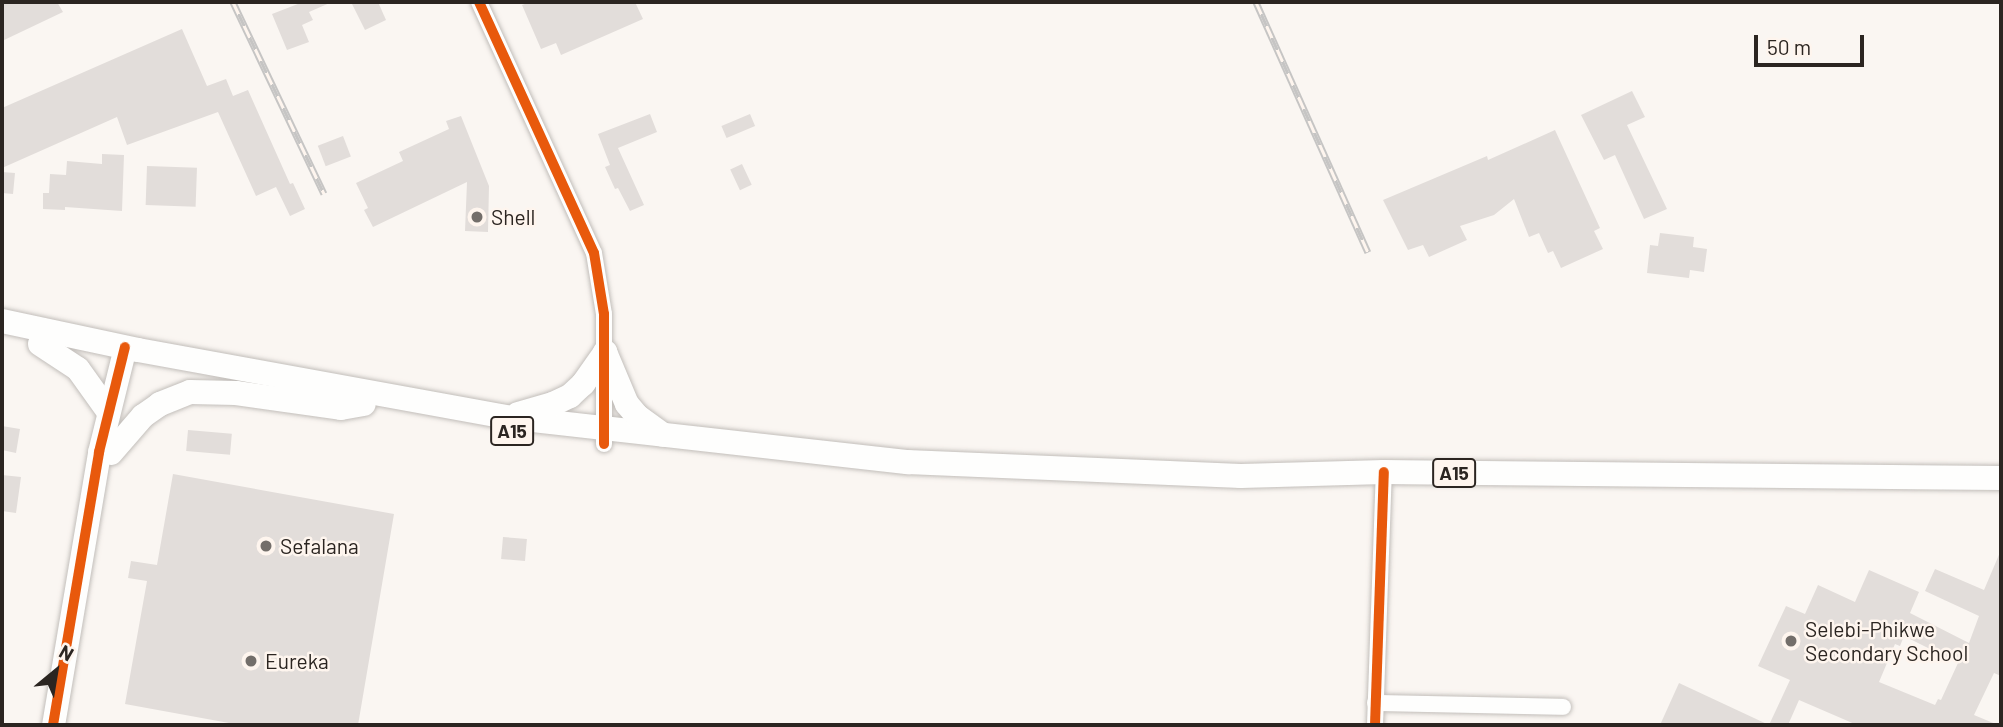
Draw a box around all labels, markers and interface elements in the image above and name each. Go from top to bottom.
scale bar [1758,21,1868,65]
text: 50 m [1767,34,1811,59]
place label: Shell [491,204,535,230]
marker: Shell [469,209,485,225]
road number: A15 [489,416,535,446]
road number: A15 [1431,458,1477,488]
place label: Sefalana [280,533,359,559]
marker: Sefalana [258,538,274,554]
place label: Selebi-Phikwe Secondary School [1805,616,1968,666]
marker: Selebi-Phikwe Secondary School [1783,633,1799,649]
north arrow [21,636,91,706]
text: N [56,639,78,665]
place label: Eureka [265,648,329,674]
marker: Eureka [243,653,259,669]

